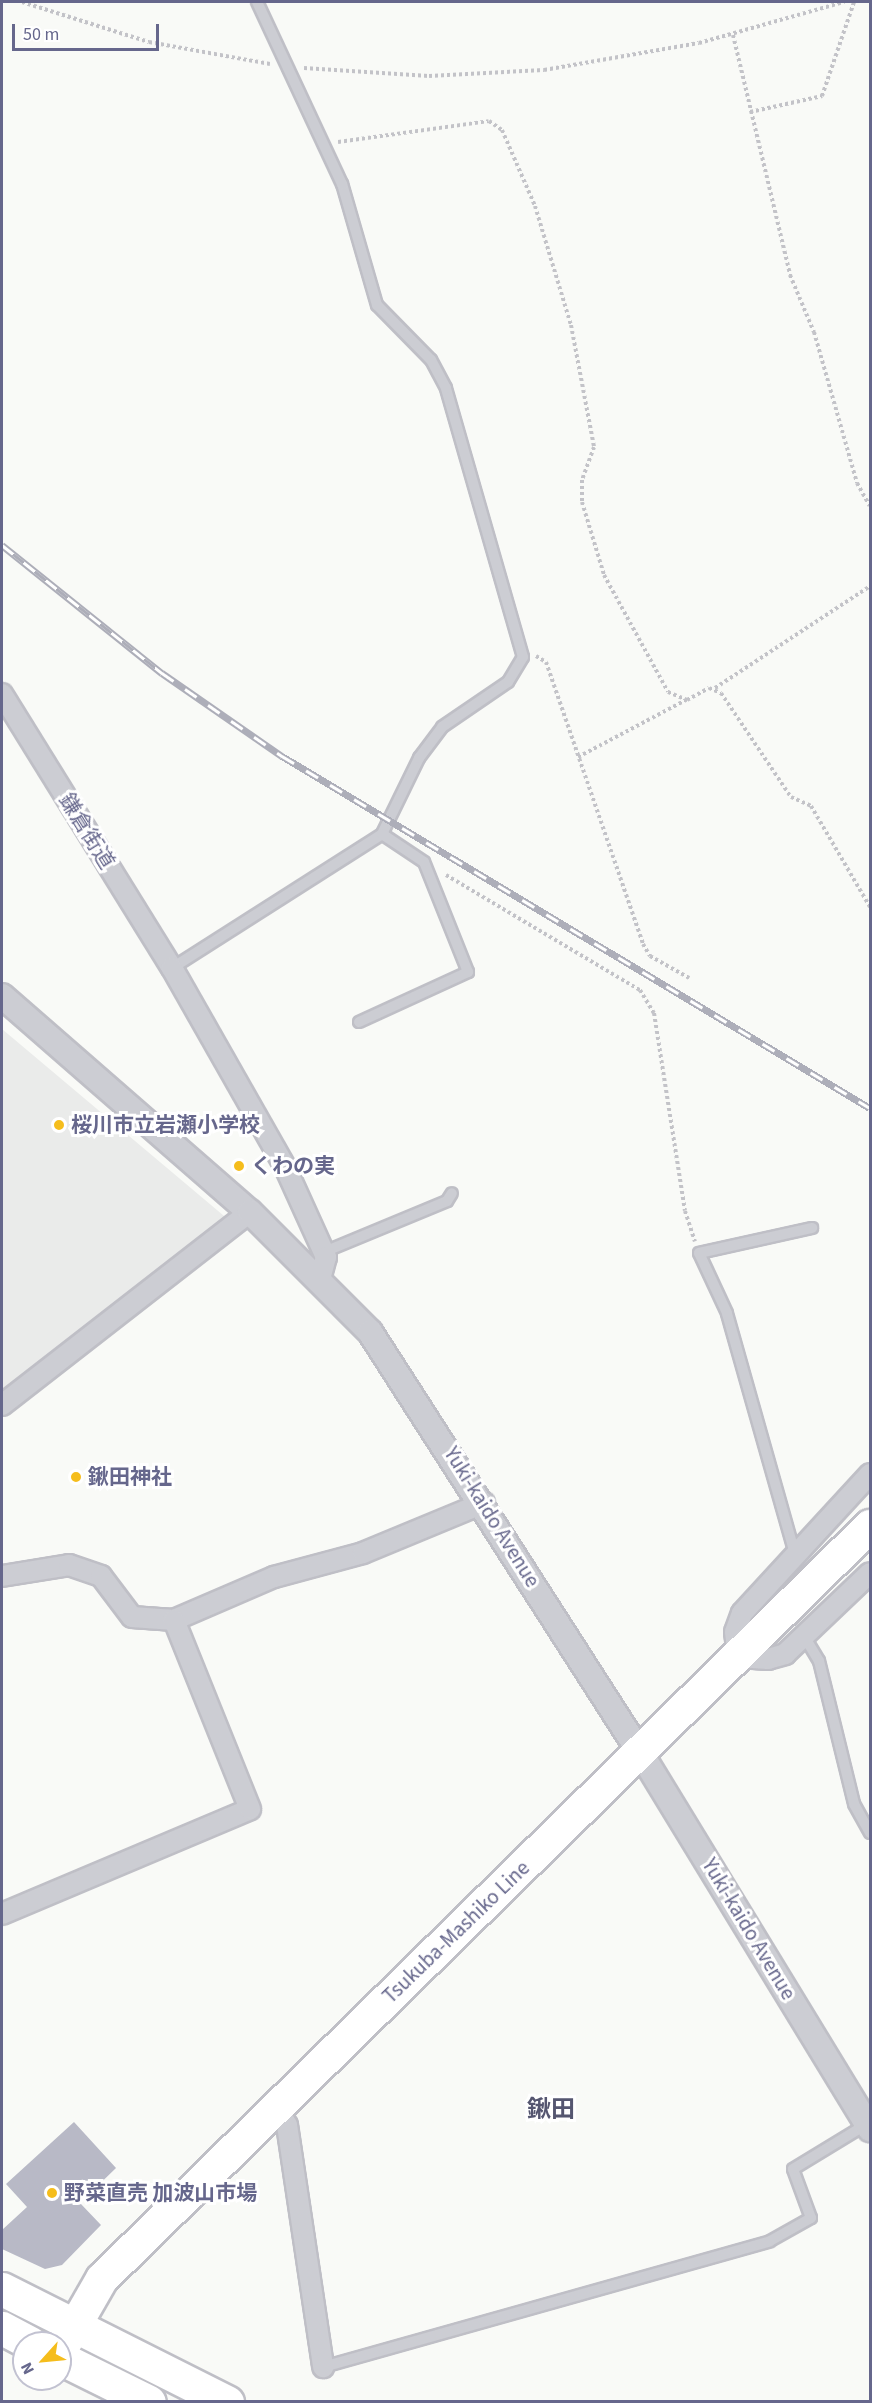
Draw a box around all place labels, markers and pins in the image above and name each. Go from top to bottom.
place label: 桜川市立岩瀬小学校 [71,1112,260,1138]
marker: 桜川市立岩瀬小学校 [52,1118,66,1132]
place label: くわの実 [251,1153,335,1179]
marker: くわの実 [232,1159,246,1173]
place label: 鍬田神社 [88,1464,172,1490]
marker: 鍬田神社 [69,1470,83,1484]
place label: 野菜直売 加波山市場 [64,2180,257,2206]
marker: 野菜直売 加波山市場 [45,2186,59,2200]

